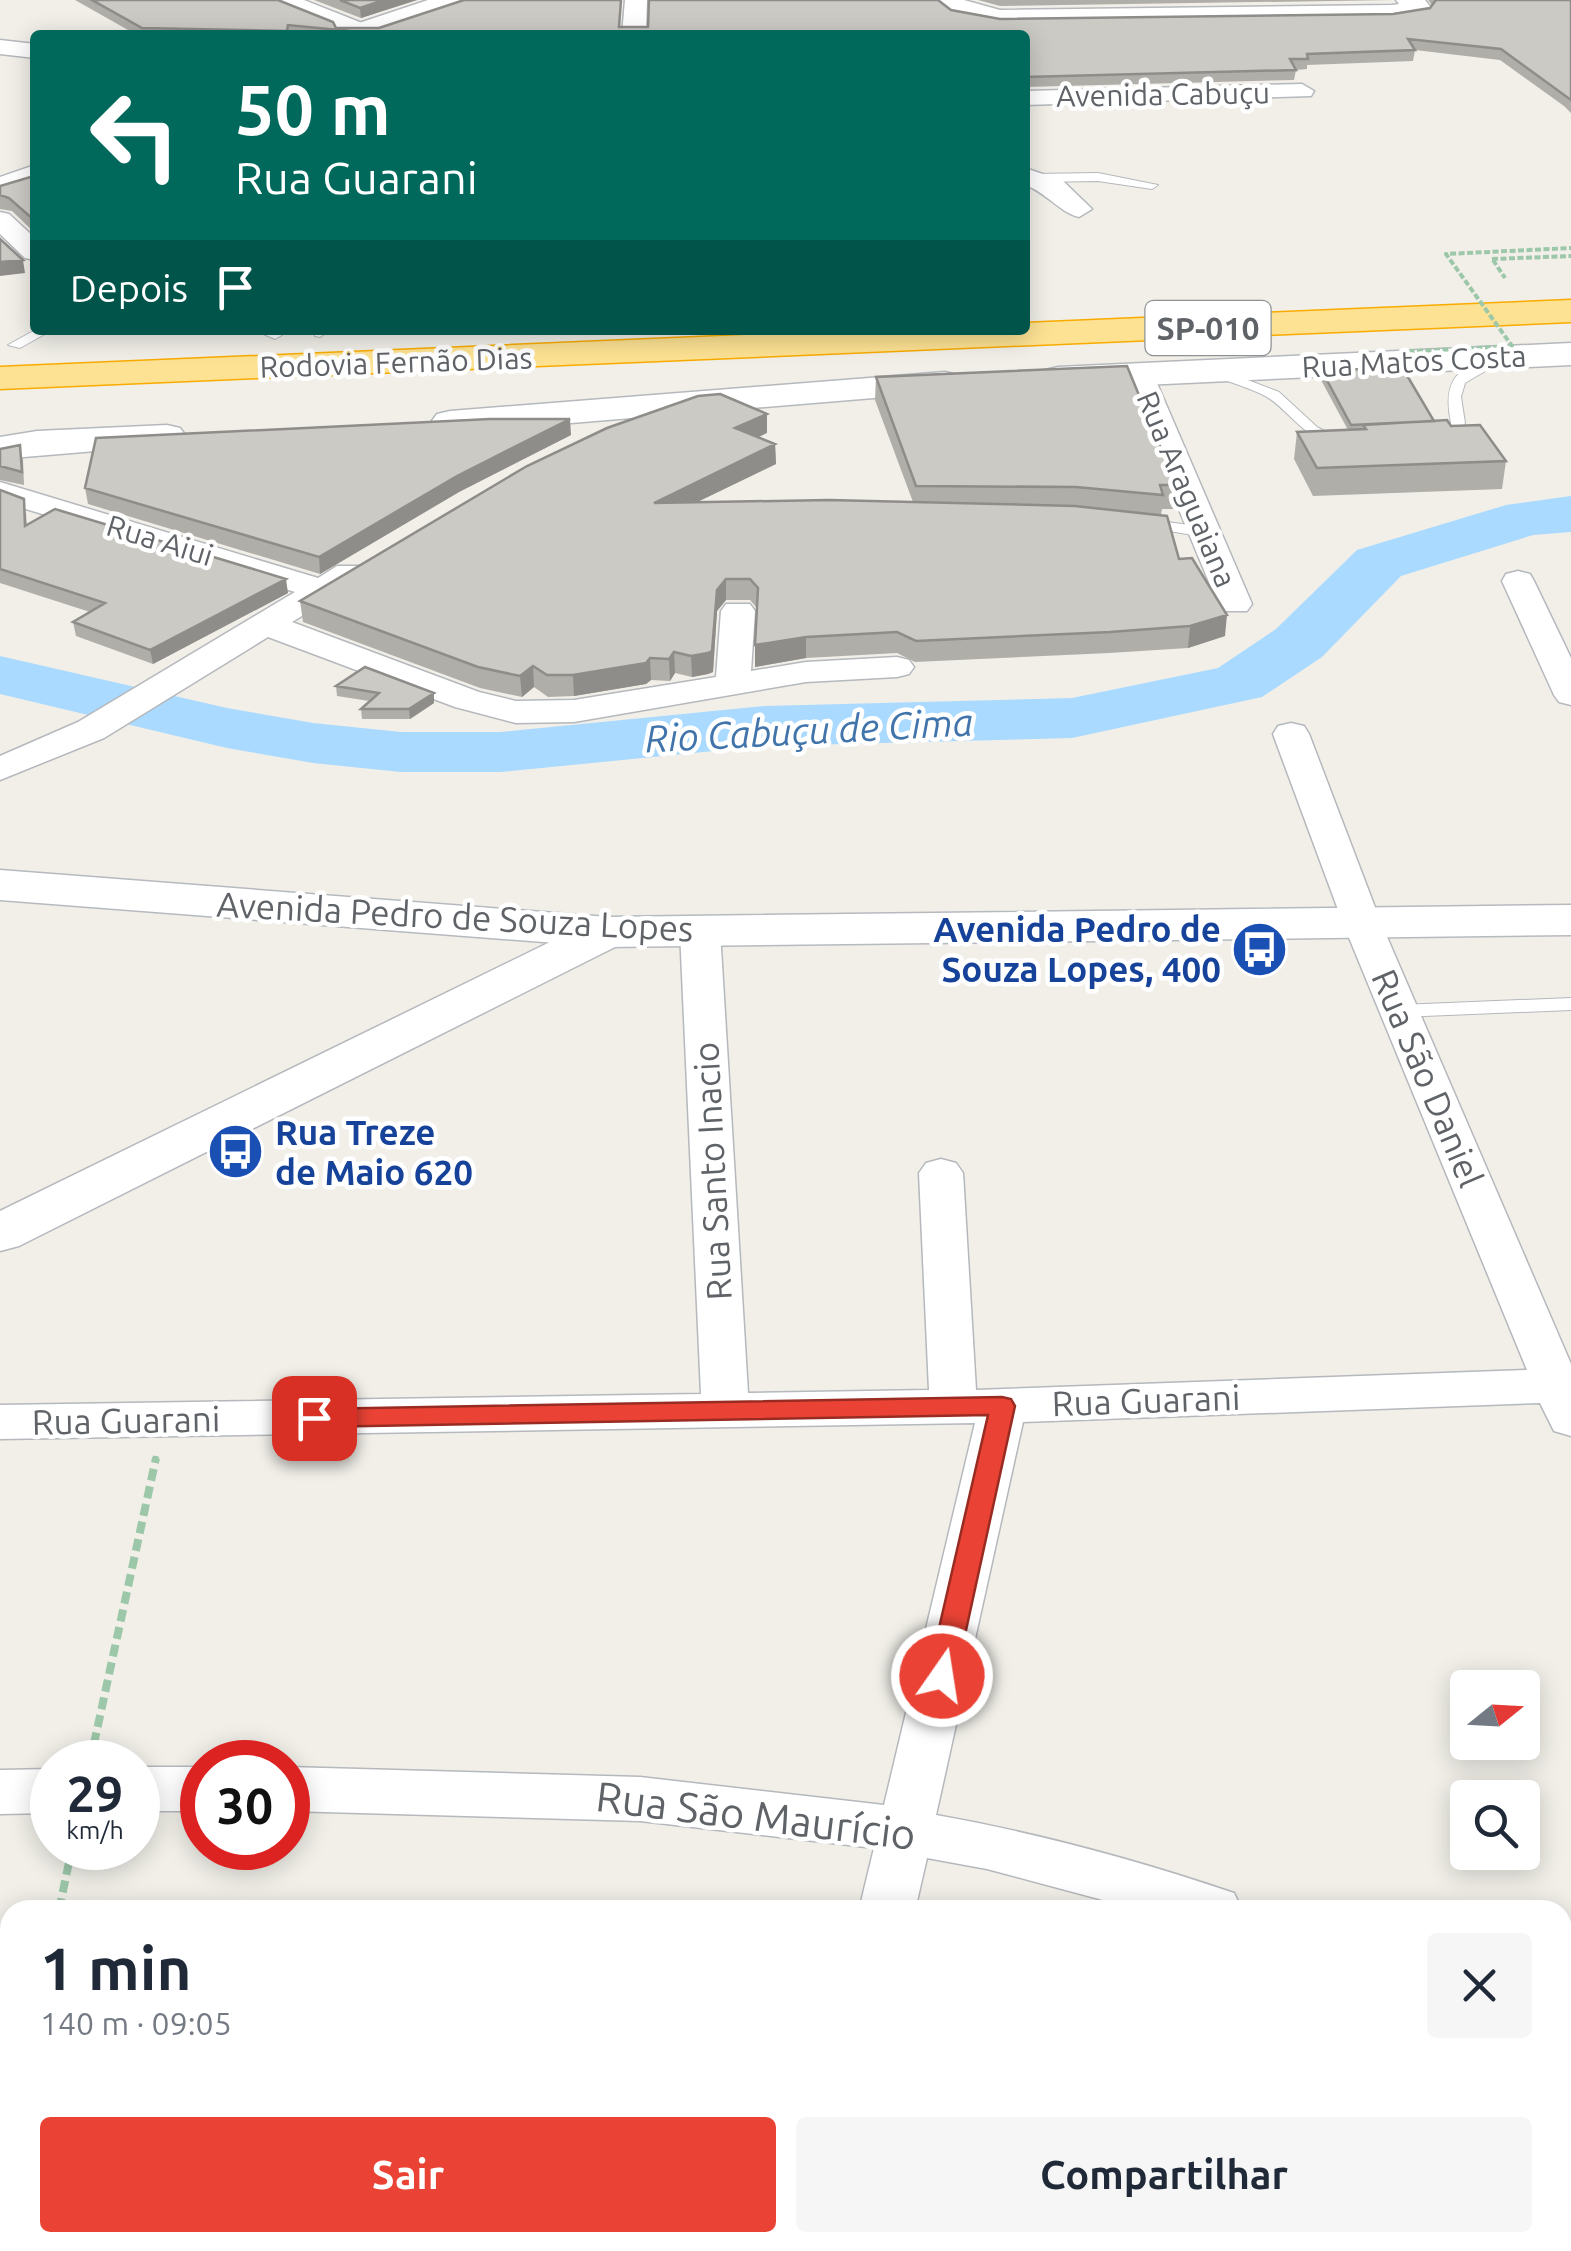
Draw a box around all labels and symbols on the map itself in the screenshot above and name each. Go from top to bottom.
street label: Avenida Cabuçu [1056,75,1270,113]
road number: SP-010 [1146,301,1270,355]
street label: Rua Matos Costa [1301,338,1527,384]
street label: Rodovia Fernão Dias [259,340,533,384]
street label: Rua Araguaiana [1130,386,1244,592]
street label: Rua Aiui [103,508,217,572]
water label: Rio Cabuçu de Cima [644,700,974,760]
street label: Avenida Pedro de Souza Lopes [216,884,694,948]
place label: Avenida Pedro de Souza Lopes, 400 [933,909,1221,989]
bus stop icon: Avenida Pedro de Souza Lopes, 400 [1230,919,1290,979]
street label: Rua São Daniel [1364,963,1492,1193]
street label: Rua Santo Inacio [685,1041,739,1301]
place label: Rua Treze de Maio 620 [275,1112,473,1192]
bus stop icon: Rua Treze de Maio 620 [206,1122,266,1182]
pin [272,1376,357,1461]
street label: Rua Guarani [1051,1377,1241,1423]
street label: Rua Guarani [31,1398,221,1442]
position arrow [890,1624,994,1728]
north arrow [1450,1670,1540,1760]
speed limit sign: 30 [180,1740,310,1870]
street label: Rua São Maurício [593,1772,919,1858]

